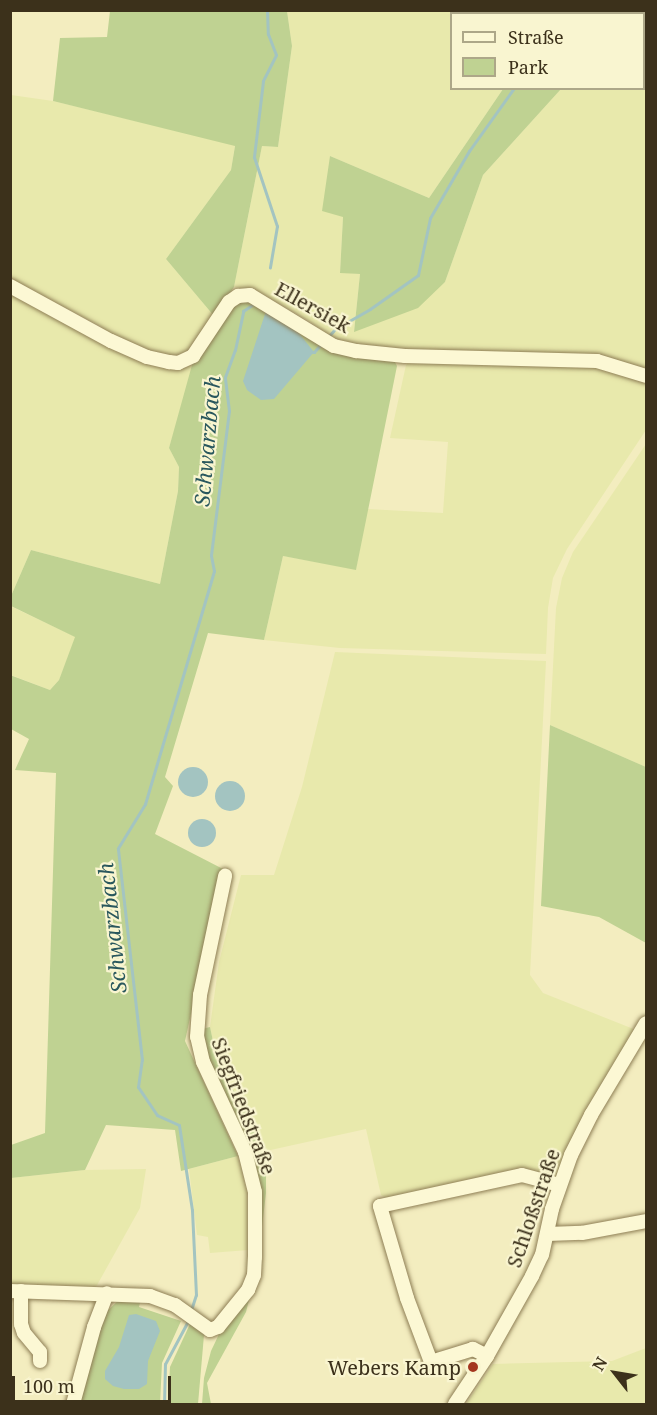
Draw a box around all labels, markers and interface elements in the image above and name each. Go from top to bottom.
legend [450,12,645,90]
text: Straße [508,25,564,49]
text: Park [508,55,548,79]
street label: Ellersiek [271,276,355,338]
water label: Schwarzbach [189,375,225,507]
water label: Schwarzbach [93,862,131,994]
street label: Siegfriedstraße [207,1034,281,1178]
street label: Schloßstraße [501,1145,565,1271]
north arrow [585,1343,645,1403]
text: N [587,1353,612,1375]
place label: Webers Kamp [328,1355,461,1379]
marker: Webers Kamp [466,1360,480,1374]
scale bar [15,1364,174,1402]
text: 100 m [23,1374,75,1398]

